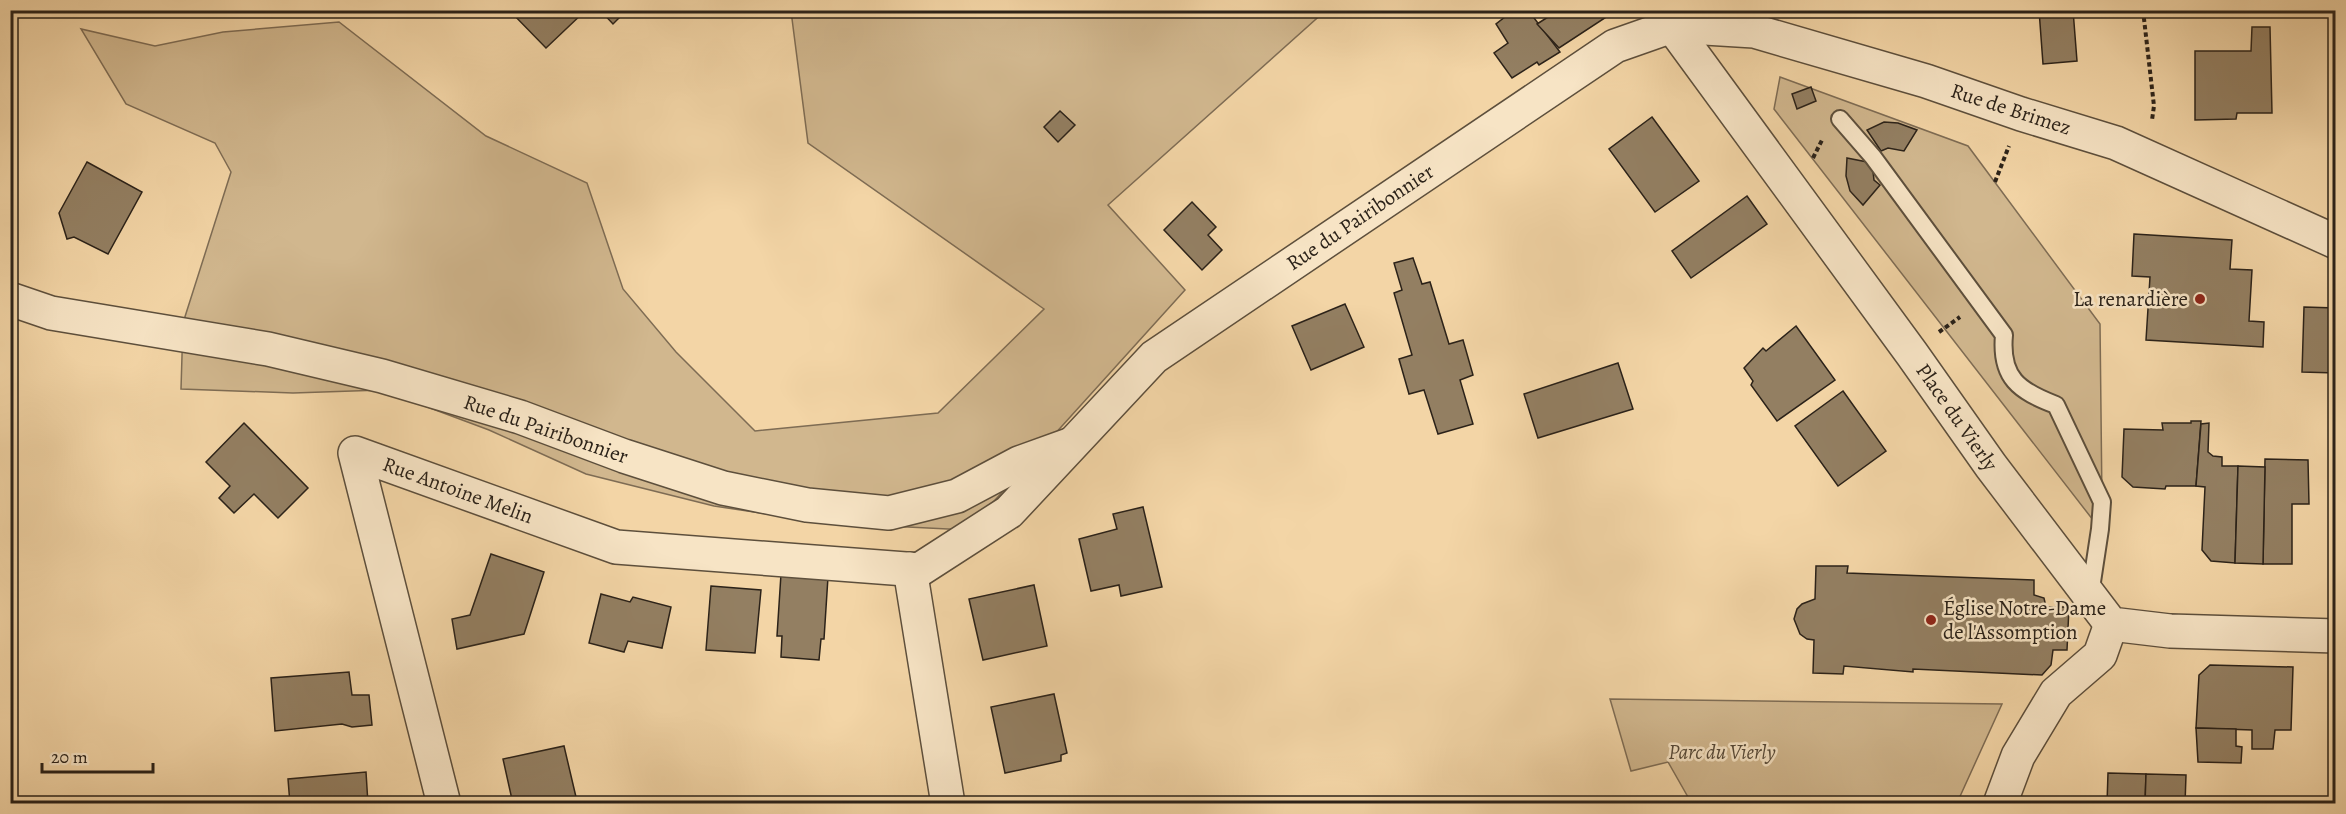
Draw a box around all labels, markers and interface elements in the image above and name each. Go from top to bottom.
street label: Rue de Brimez [1947,76,2075,142]
street label: Rue du Pairibonnier [1281,157,1439,277]
place label: La renardière [2073,285,2188,313]
marker: La renardière [2193,292,2207,306]
street label: Place du Vierly [1910,358,2005,477]
street label: Rue du Pairibonnier [460,388,632,470]
street label: Rue Antoine Melin [379,450,537,530]
place label: Église Notre-Dame de l'Assomption [1943,594,2106,646]
marker: Église Notre-Dame de l'Assomption [1924,613,1938,627]
scale bar [42,736,153,774]
park label: Parc du Vierly [1668,738,1776,766]
text: 20 m [51,745,88,769]

